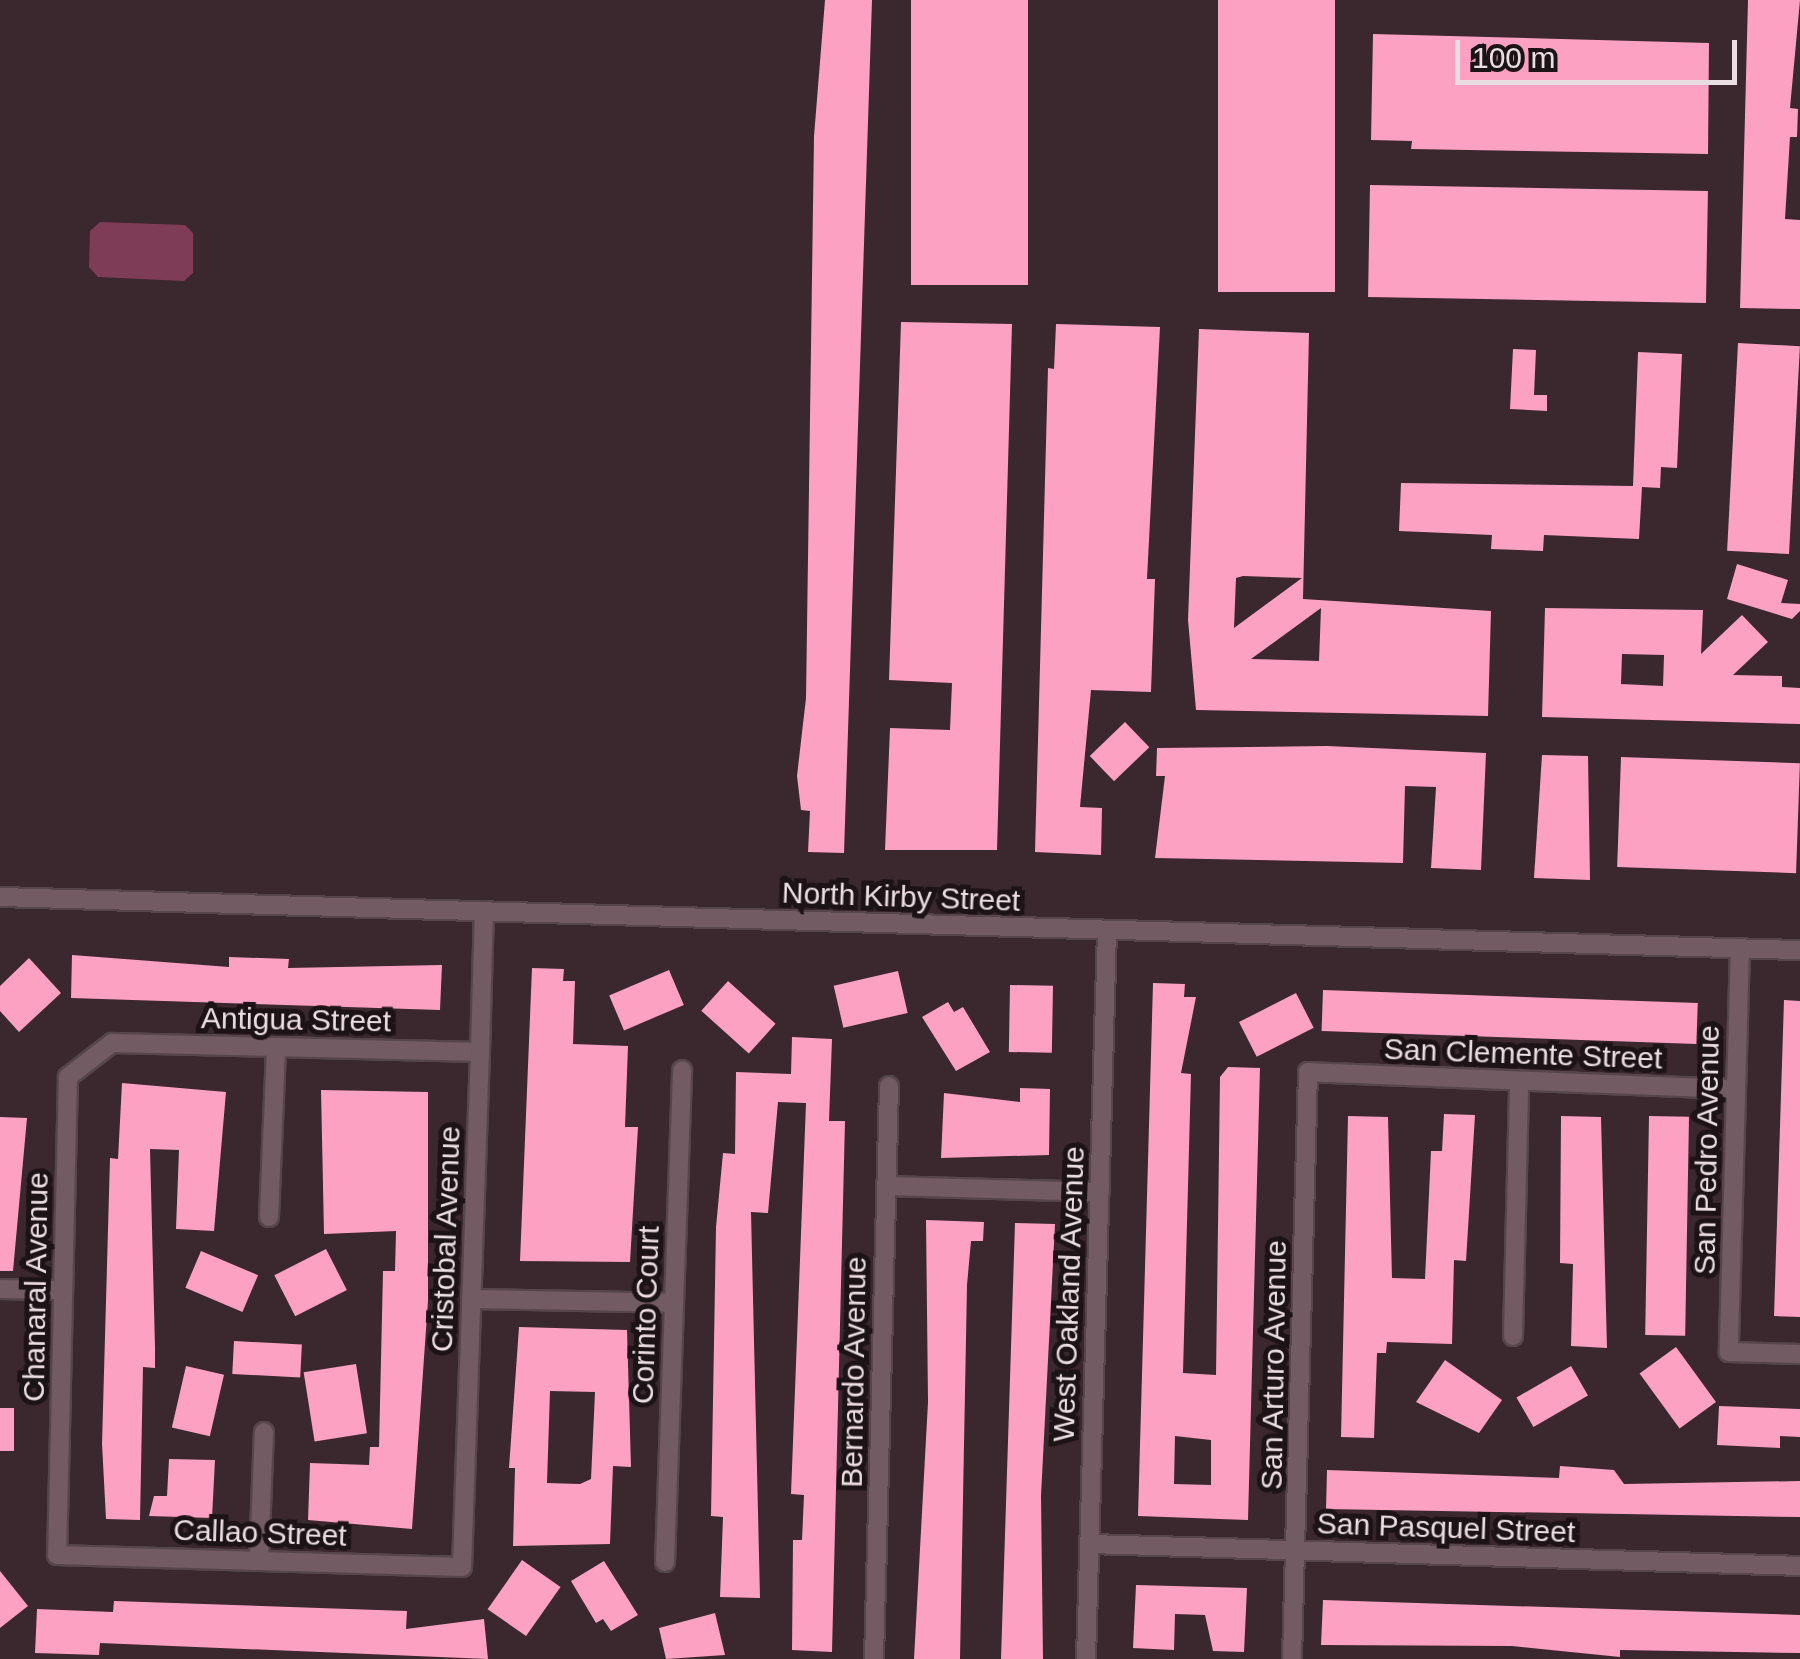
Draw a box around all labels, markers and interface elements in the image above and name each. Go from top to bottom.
scale bar [1460,20,1742,82]
text: 100 m [1472,41,1555,74]
street label: North Kirby Street [781,875,1021,919]
street label: Antigua Street [201,1000,391,1040]
street label: San Pedro Avenue [1687,1024,1727,1276]
street label: San Clemente Street [1383,1031,1663,1077]
street label: Cristobal Avenue [424,1124,468,1354]
street label: West Oakland Avenue [1046,1145,1092,1443]
street label: Chanaral Avenue [16,1171,56,1403]
street label: Corinto Court [625,1225,667,1405]
street label: San Arturo Avenue [1254,1238,1294,1492]
street label: Bernardo Avenue [834,1255,874,1489]
street label: San Pasquel Street [1316,1506,1576,1550]
street label: Callao Street [173,1512,347,1554]

